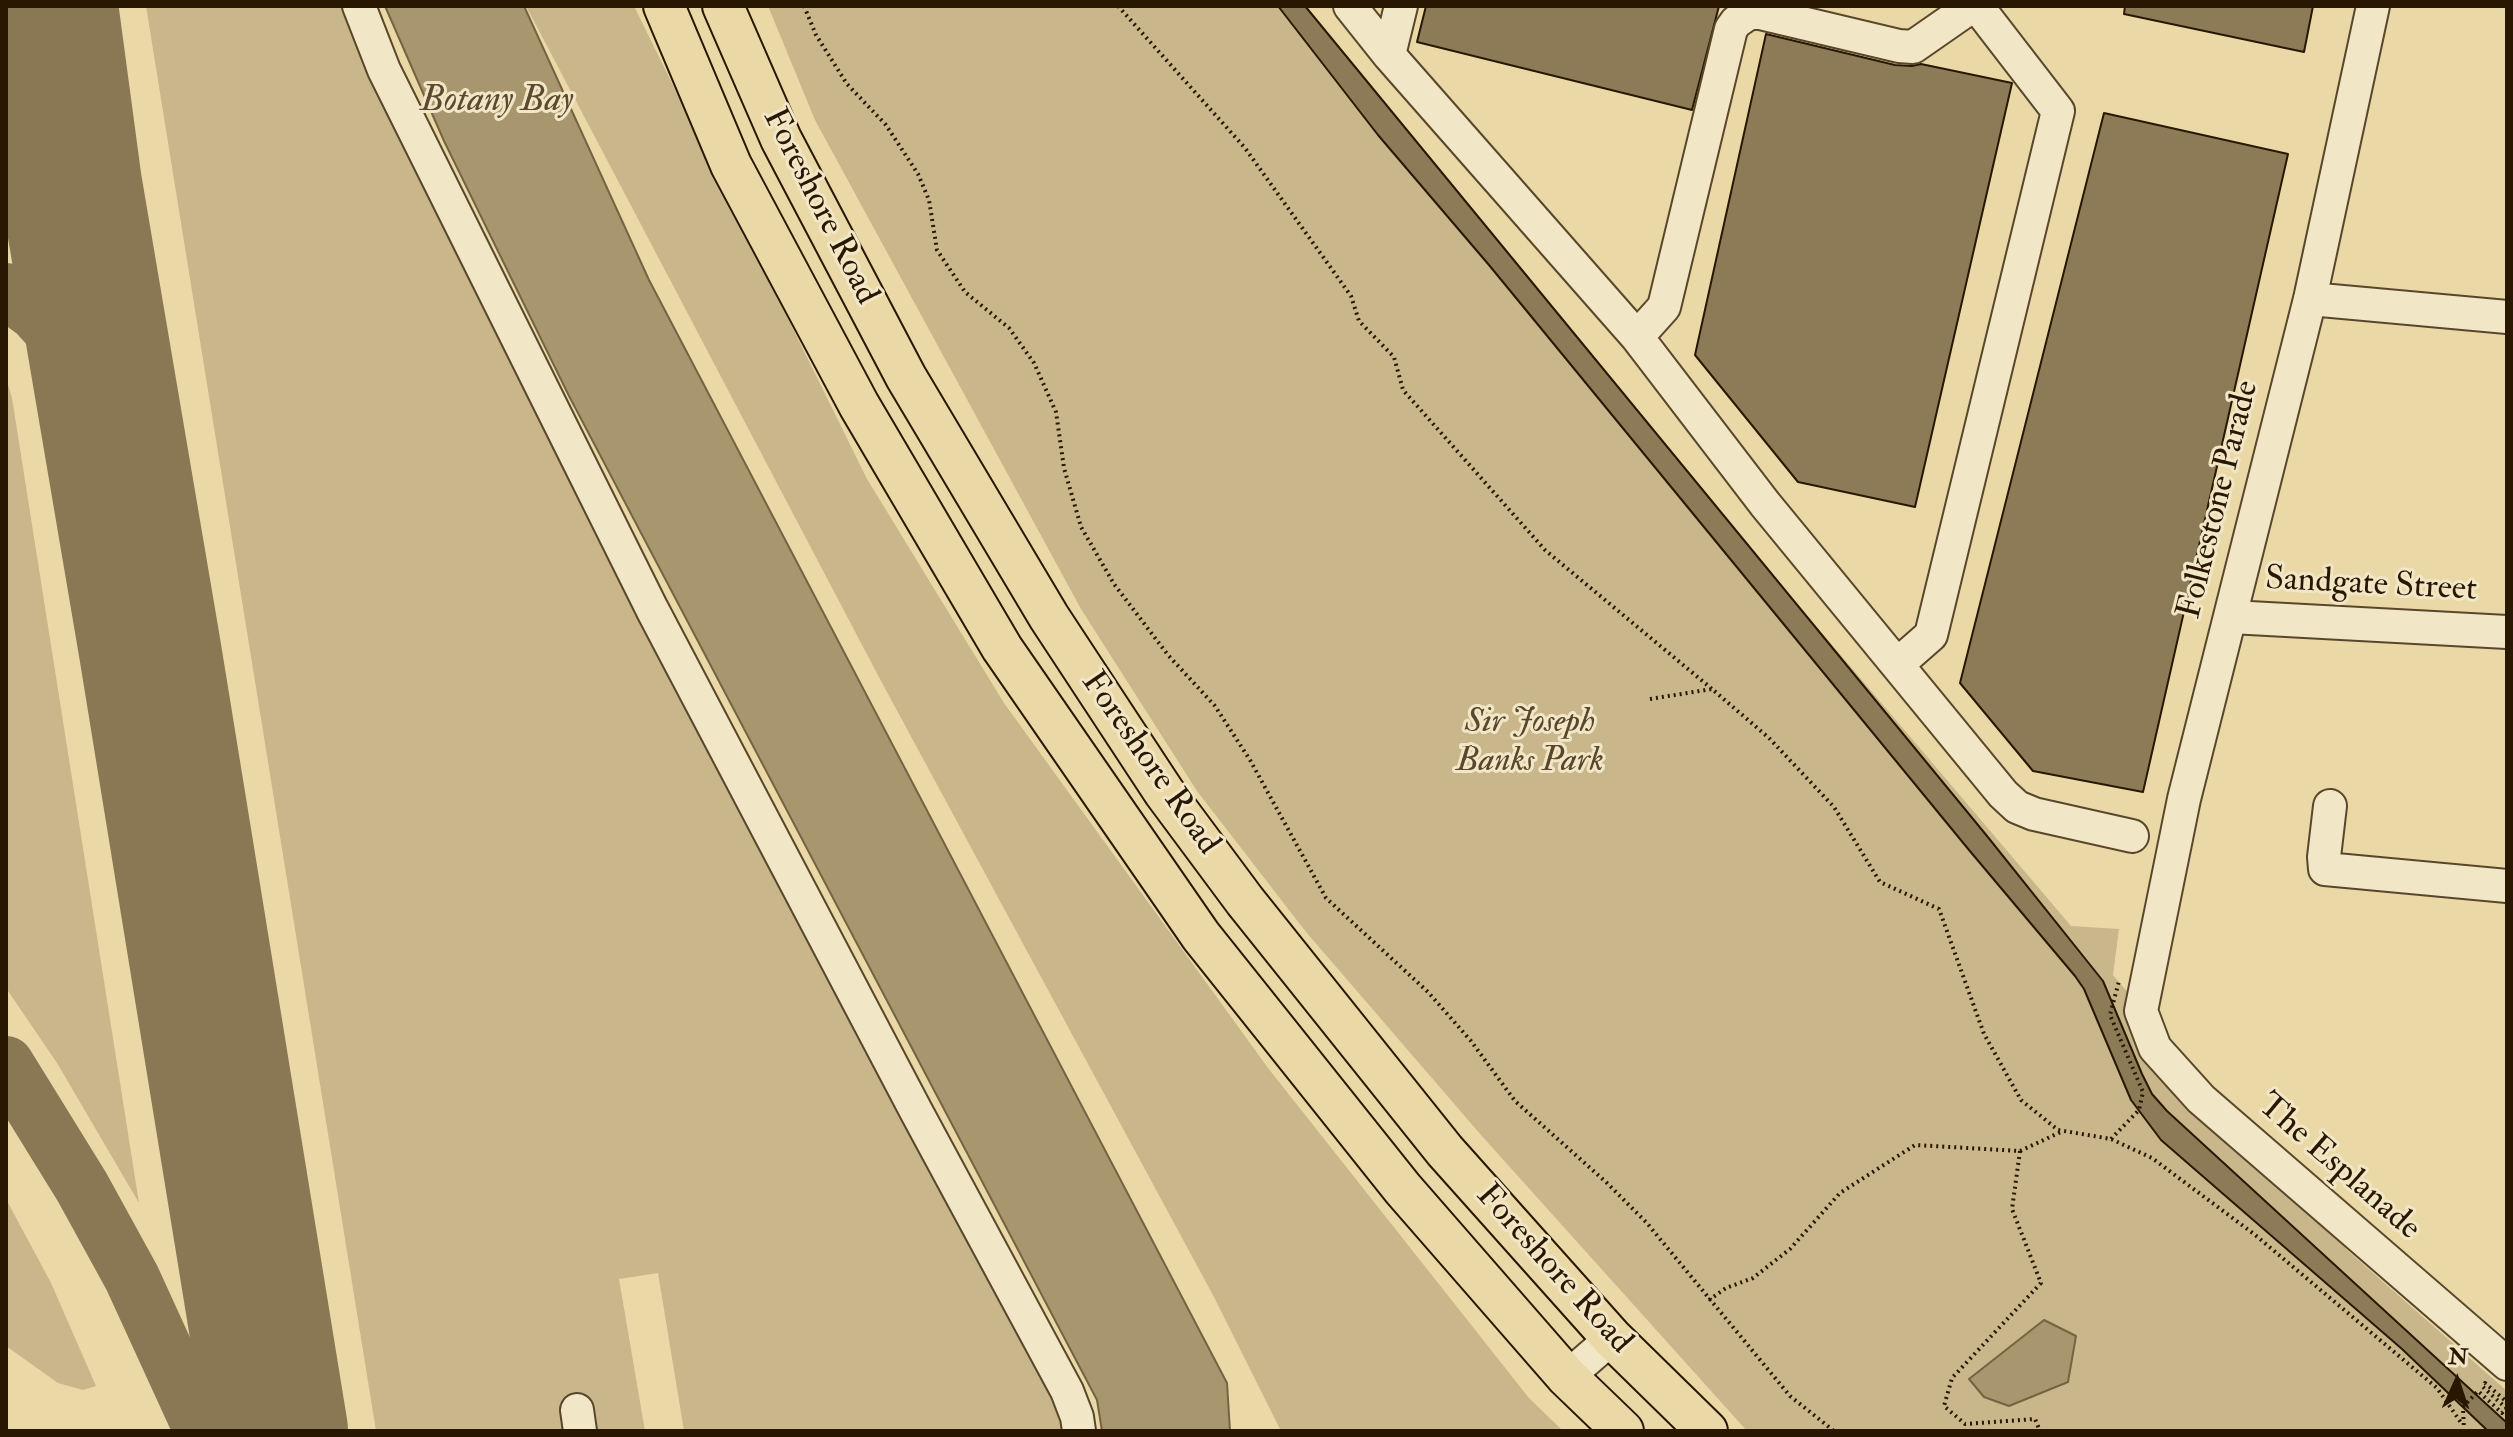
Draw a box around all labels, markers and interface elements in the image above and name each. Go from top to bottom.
water label: Botany Bay [420,80,574,124]
street label: Foreshore Road [752,102,886,312]
street label: Folkestone Parade [2171,377,2269,623]
street label: Sandgate Street [2264,560,2478,612]
street label: Foreshore Road [1071,664,1227,864]
park label: Sir Joseph Banks Park [1456,704,1604,784]
street label: The Esplanade [2248,1086,2428,1250]
street label: Foreshore Road [1466,1177,1640,1363]
north arrow [2417,1341,2497,1421]
text: N [2448,1343,2469,1372]

